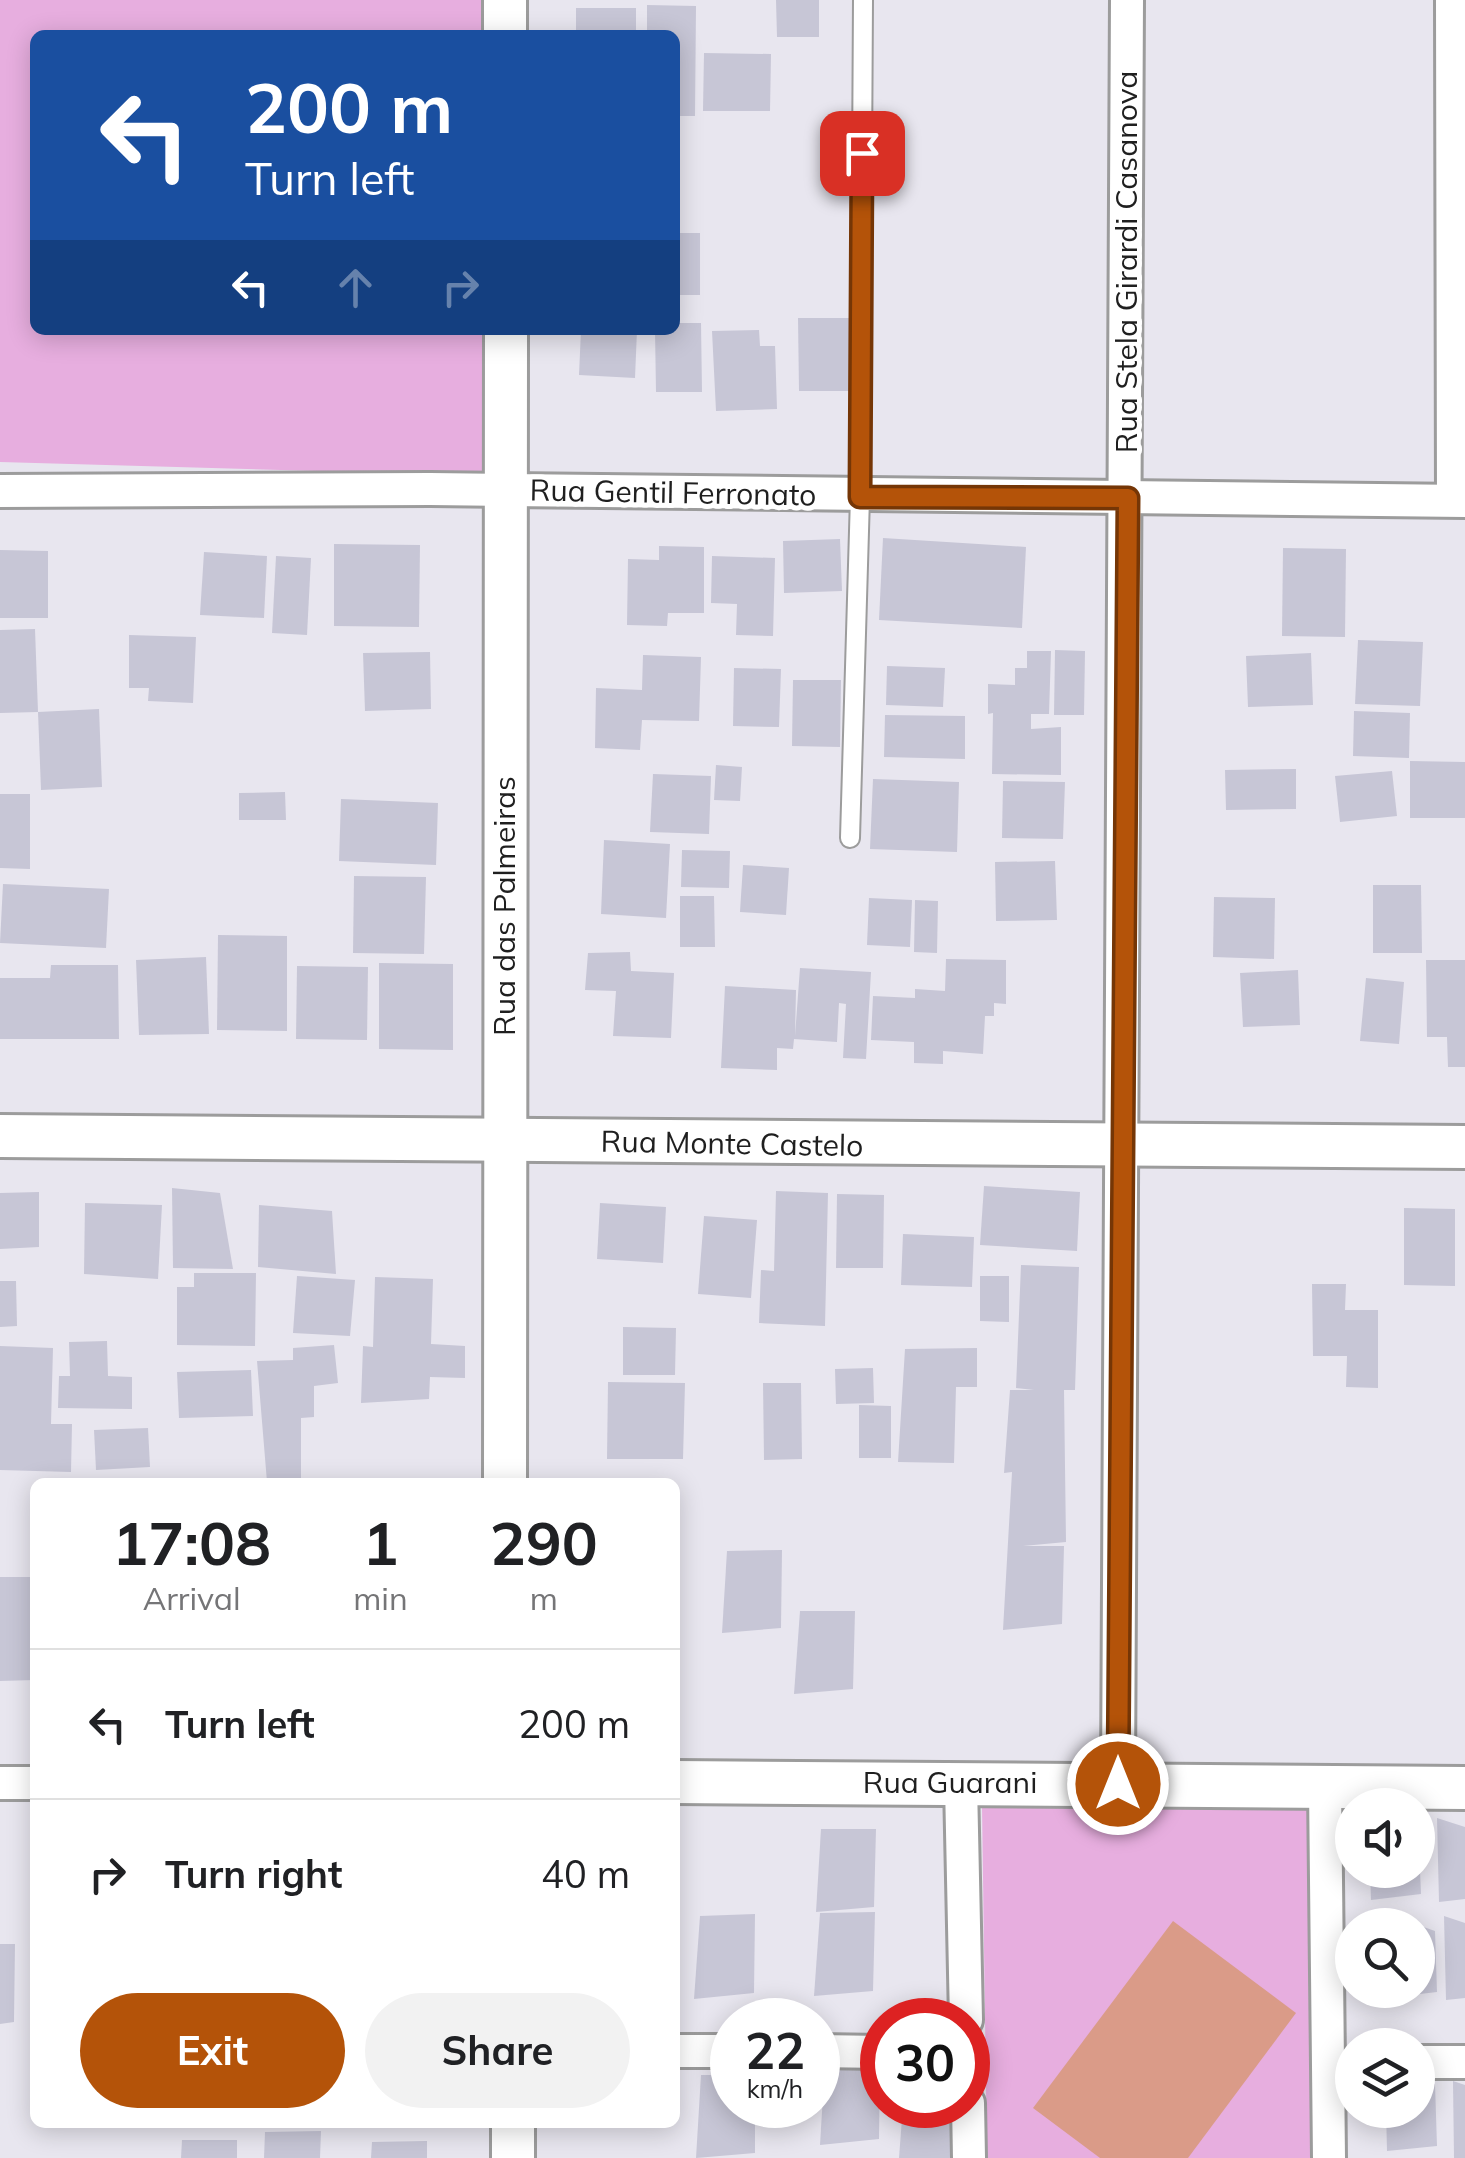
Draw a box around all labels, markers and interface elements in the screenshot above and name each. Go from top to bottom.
text: 200 m [245,63,453,151]
icon: left [80,70,210,200]
street label: Rua Stela Girardi Casanova [1107,71,1145,453]
pin [820,111,905,196]
icon: arrive [835,126,890,181]
text: Turn left [245,150,414,206]
icon: left [223,260,278,315]
icon: ahead [328,260,383,315]
icon: right [433,260,488,315]
street label: Rua Gentil Ferronato [529,471,817,513]
street label: Rua das Palmeiras [485,776,523,1036]
street label: Rua Monte Castelo [600,1122,864,1164]
text: 17:08 [112,1505,271,1580]
text: 1 [362,1505,398,1580]
text: 290 [490,1505,598,1580]
text: Arrival [143,1578,241,1618]
text: min [353,1578,408,1618]
text: m [530,1578,558,1618]
icon: left [80,1697,135,1752]
text: Turn left [165,1700,315,1748]
text: 200 m [518,1700,630,1748]
position arrow [1066,1732,1170,1836]
street label: Rua Guarani [863,1763,1037,1801]
map controls [1335,1788,1435,2128]
button: sound [1335,1788,1435,1888]
icon: right [80,1847,135,1902]
text: Turn right [165,1850,342,1898]
text: 40 m [541,1850,630,1898]
button: search [1335,1908,1435,2008]
button: Exit [80,1993,345,2108]
button: Share [365,1993,630,2108]
speed limit sign: 30 [860,1998,990,2128]
text: 22 [745,2019,805,2082]
button: layers [1335,2028,1435,2128]
text: km/h [747,2073,803,2104]

